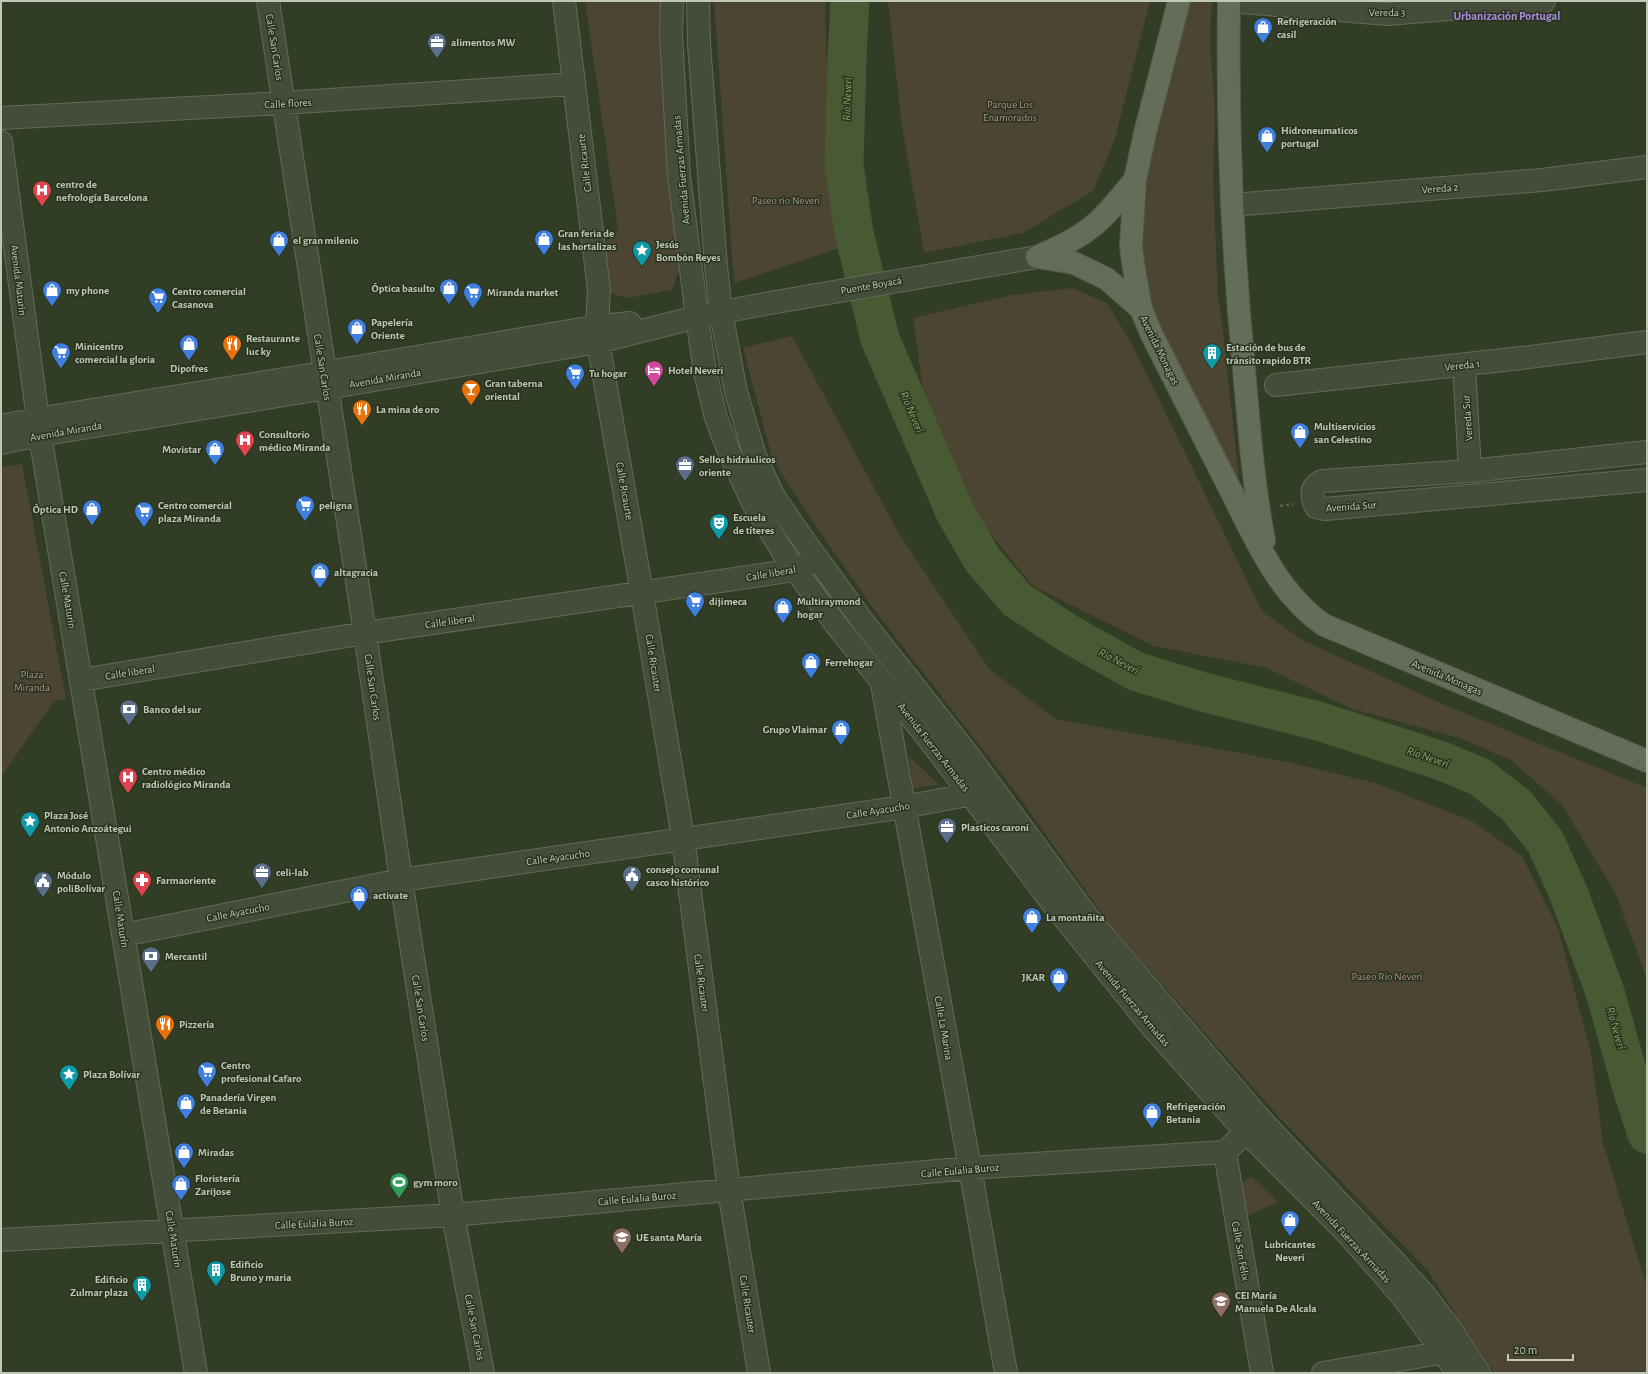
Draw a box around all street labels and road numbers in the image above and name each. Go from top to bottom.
street label: Vereda 3 [1369,7,1406,18]
street label: Calle San Carlos [264,13,285,81]
street label: Calle flores [264,97,312,110]
street label: Avenida Fuerzas Armadas [671,115,692,225]
street label: Calle Ricaurte [575,133,594,193]
street label: Vereda 2 [1421,181,1459,196]
street label: Avenida Maturín [9,244,28,316]
street label: Puente Boyacá [840,275,903,296]
street label: Avenida Monagas [1138,314,1181,387]
street label: Calle San Carlos [312,333,333,401]
street label: Vereda 1 [1444,358,1480,373]
street label: Avenida Miranda [348,367,422,390]
street label: Vereda Sur [1460,394,1475,441]
street label: Avenida Miranda [29,420,103,443]
street label: Calle Ricaurte [614,461,635,521]
street label: Avenida Sur [1325,499,1377,514]
street label: Calle liberal [745,564,797,583]
street label: Calle Maturín [57,571,78,629]
street label: Calle liberal [424,613,476,630]
street label: Calle Ricauter [643,633,664,693]
street label: Calle San Carlos [362,653,383,721]
street label: Avenida Monagas [1410,658,1484,697]
street label: Calle liberal [104,663,156,682]
street label: Avenida Fuerzas Armadas [896,701,972,794]
street label: Calle Ayacucho [846,800,911,821]
street label: Calle Ayacucho [526,848,591,867]
street label: Calle Maturín [111,890,130,948]
street label: Calle Ayacucho [206,901,271,924]
street label: Calle Ricauter [692,953,711,1013]
street label: Avenida Fuerzas Armadas [1093,958,1172,1049]
street label: Calle San Carlos [410,974,431,1042]
street label: Calle La Marina [932,995,955,1061]
street label: Calle Eulalia Buroz [920,1162,1000,1179]
street label: Calle Eulalia Buroz [597,1190,677,1207]
street label: Avenida Fuerzas Armadas [1310,1198,1393,1285]
street label: Calle Maturín [164,1210,183,1268]
street label: Calle Eulalia Buroz [274,1216,354,1231]
street label: Calle San Félix [1230,1221,1251,1282]
street label: Calle Ricauter [737,1274,758,1334]
street label: Calle San Carlos [463,1293,486,1361]

